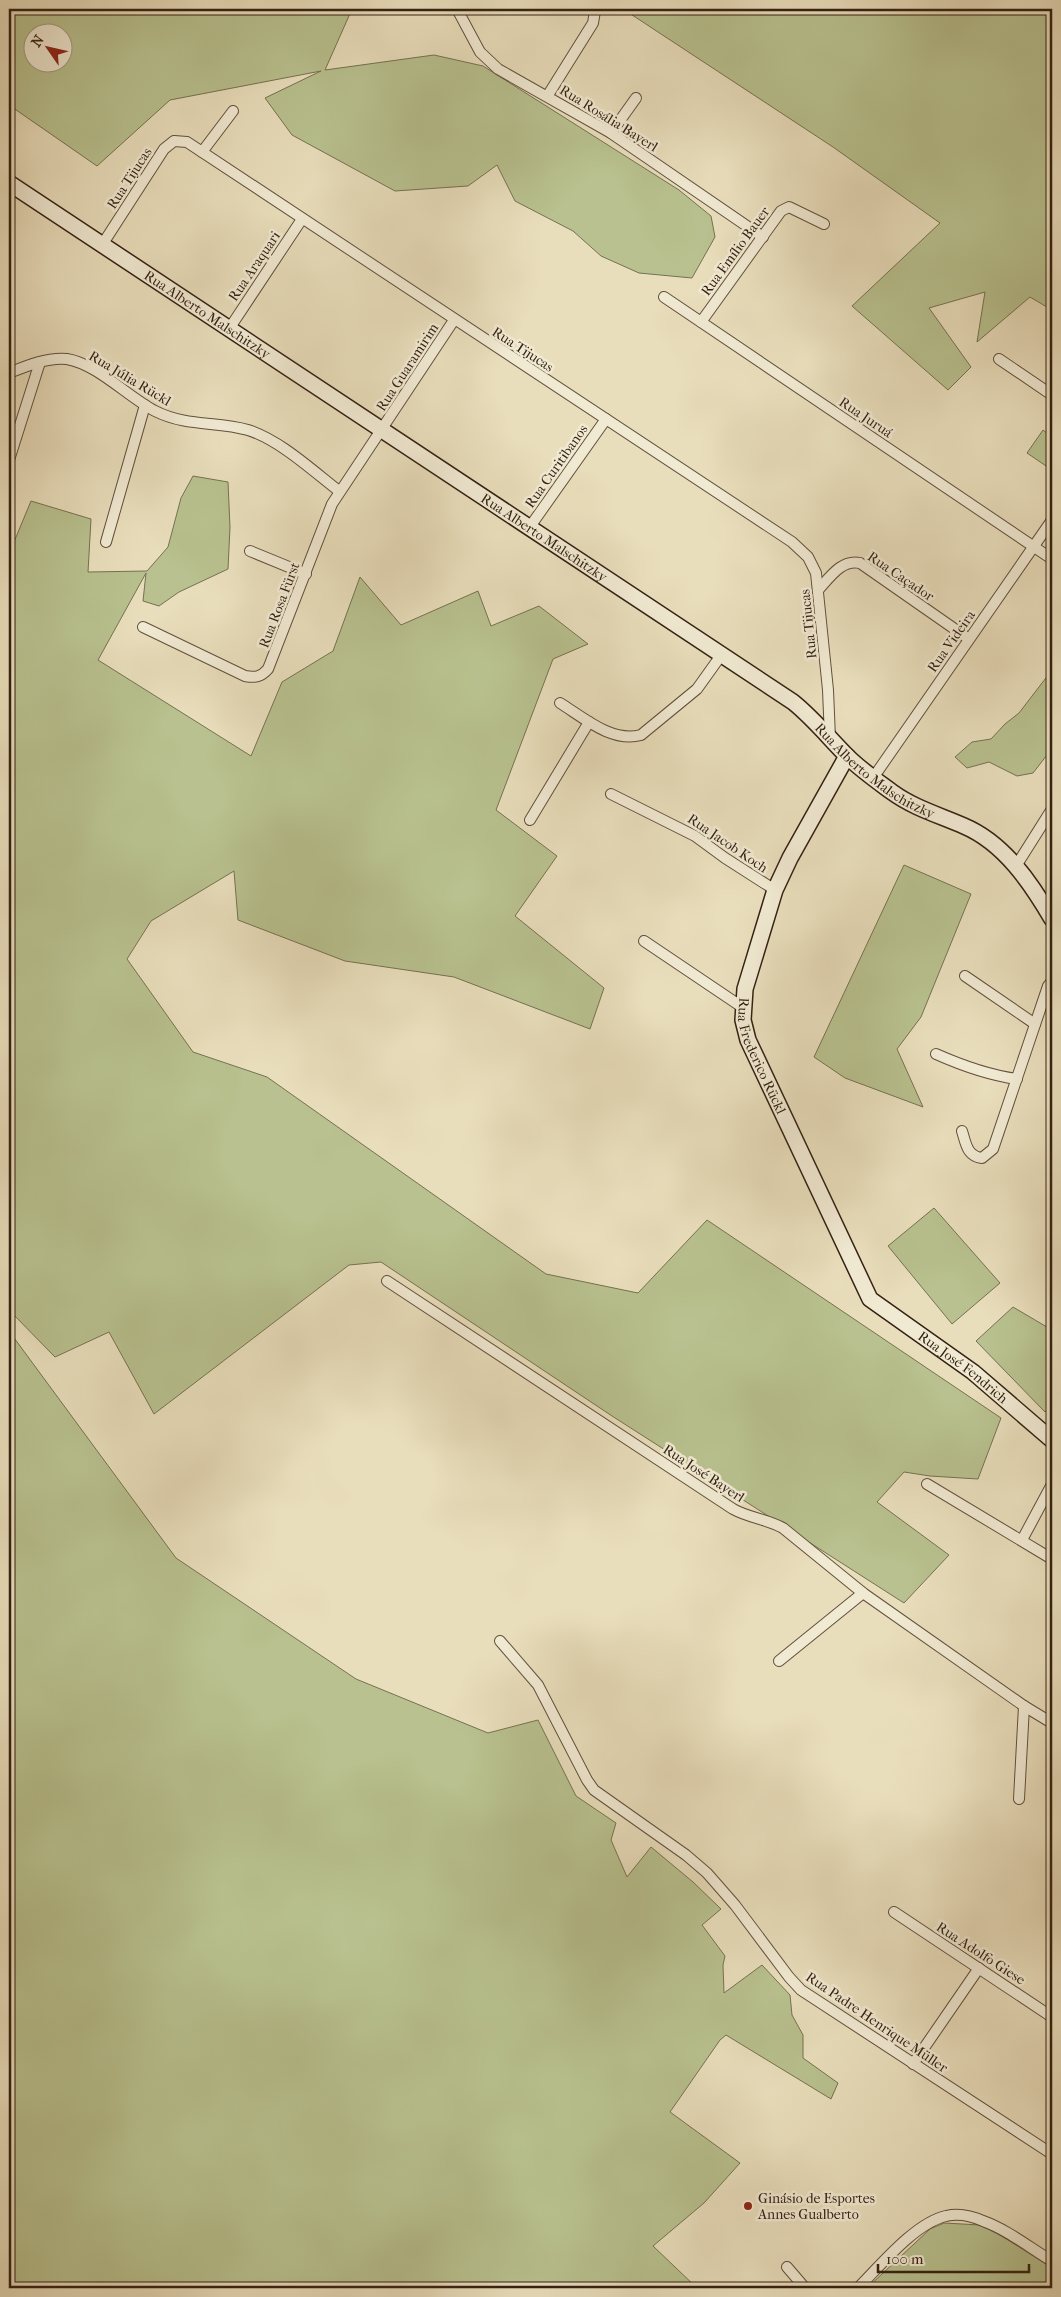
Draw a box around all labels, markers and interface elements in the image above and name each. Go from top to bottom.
north arrow [22,22,72,72]
text: N [28,32,48,50]
street label: Rua Rosália Bayerl [556,81,661,156]
street label: Rua Tijucas [103,144,156,212]
street label: Rua Emílio Bauer [697,203,773,299]
street label: Rua Araquari [225,228,284,304]
street label: Rua Alberto Malschitzky [141,267,274,363]
street label: Rua Guaramirim [373,320,442,414]
street label: Rua Tijucas [489,323,557,376]
street label: Rua Júlia Rückl [86,347,174,410]
street label: Rua Juruá [836,393,896,442]
street label: Rua Curitibanos [521,421,591,511]
street label: Rua Alberto Malschitzky [478,490,611,586]
street label: Rua Caçador [864,548,937,605]
street label: Rua Rosa Fürst [255,560,304,651]
street label: Rua Tijucas [796,588,821,660]
street label: Rua Videira [924,607,979,675]
street label: Rua Alberto Malschitzky [811,720,938,822]
street label: Rua Jacob Koch [684,810,771,877]
street label: Rua Frederico Rückl [734,997,790,1117]
street label: Rua José Fendrich [915,1328,1011,1407]
street label: Rua José Bayerl [660,1441,748,1506]
street label: Rua Adolfo Giese [933,1918,1028,1988]
street label: Rua Padre Henrique Müller [802,1969,951,2076]
place label: Ginásio de Esportes Annes Gualberto [757,2190,875,2223]
marker: Ginásio de Esportes Annes Gualberto [742,2200,754,2212]
scale bar [878,2242,1030,2274]
text: 100 m [886,2250,924,2268]

